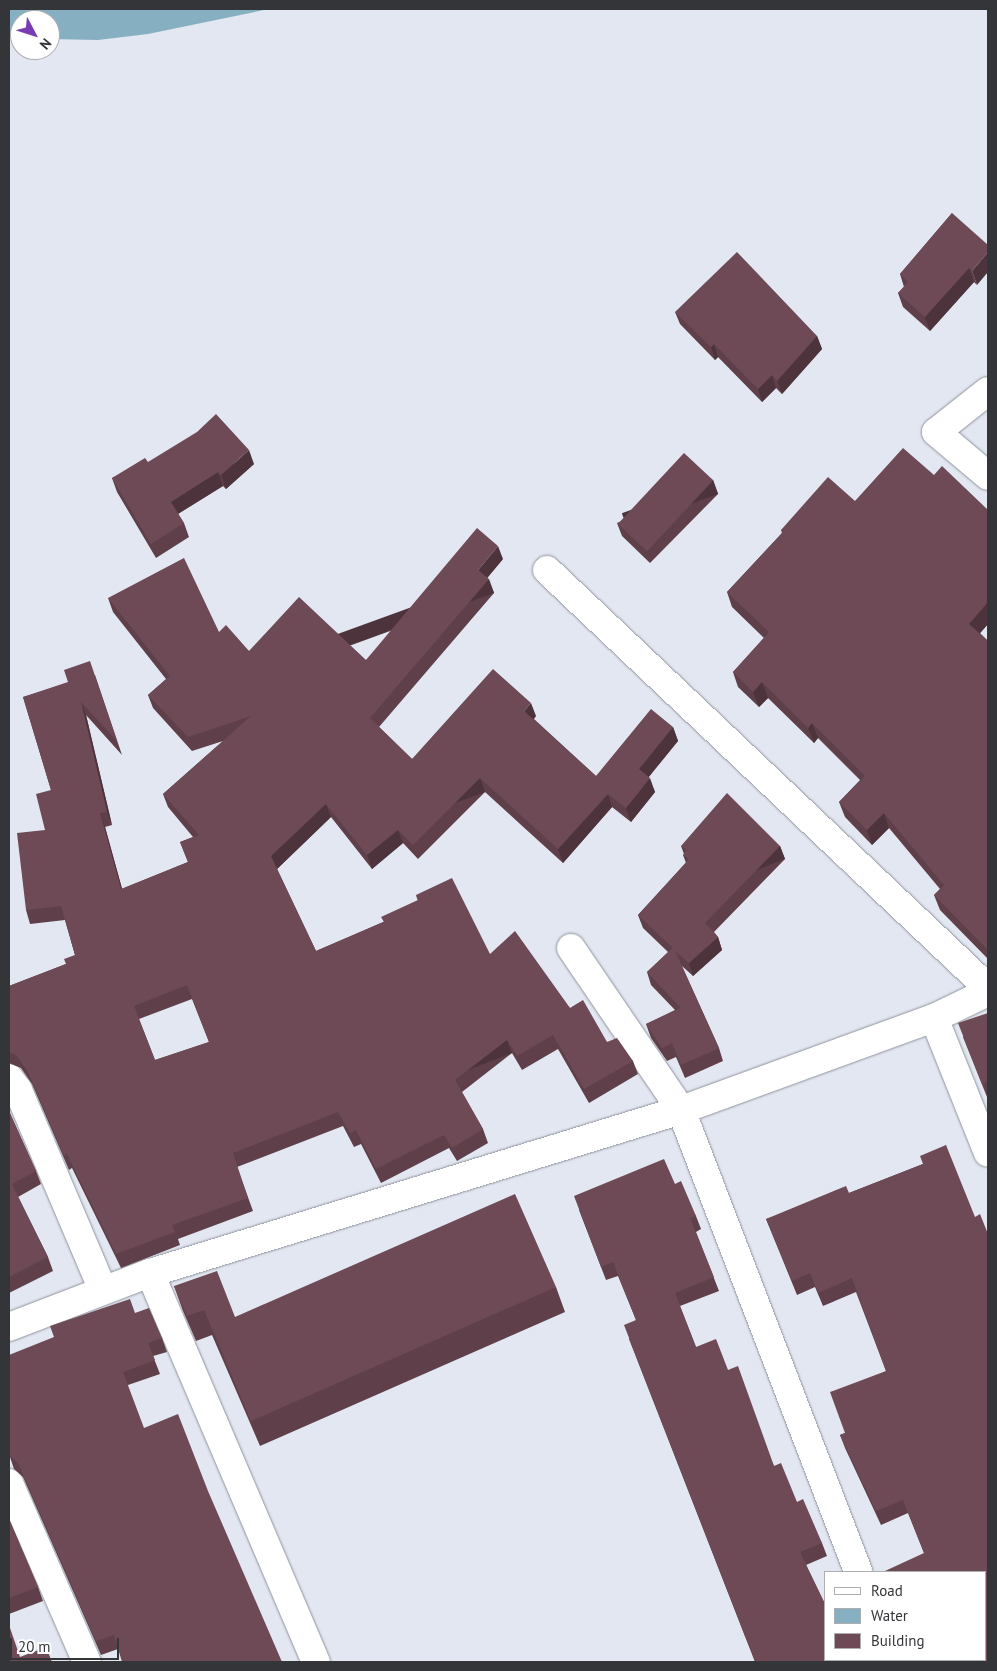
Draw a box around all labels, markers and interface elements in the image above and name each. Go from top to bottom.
north arrow [10,10,60,60]
text: N [36,35,56,53]
legend [824,1571,987,1661]
text: Road [871,1581,903,1600]
text: Water [871,1606,908,1625]
scale bar [12,1628,121,1660]
text: Building [871,1631,925,1650]
text: 20 m [18,1637,51,1656]

